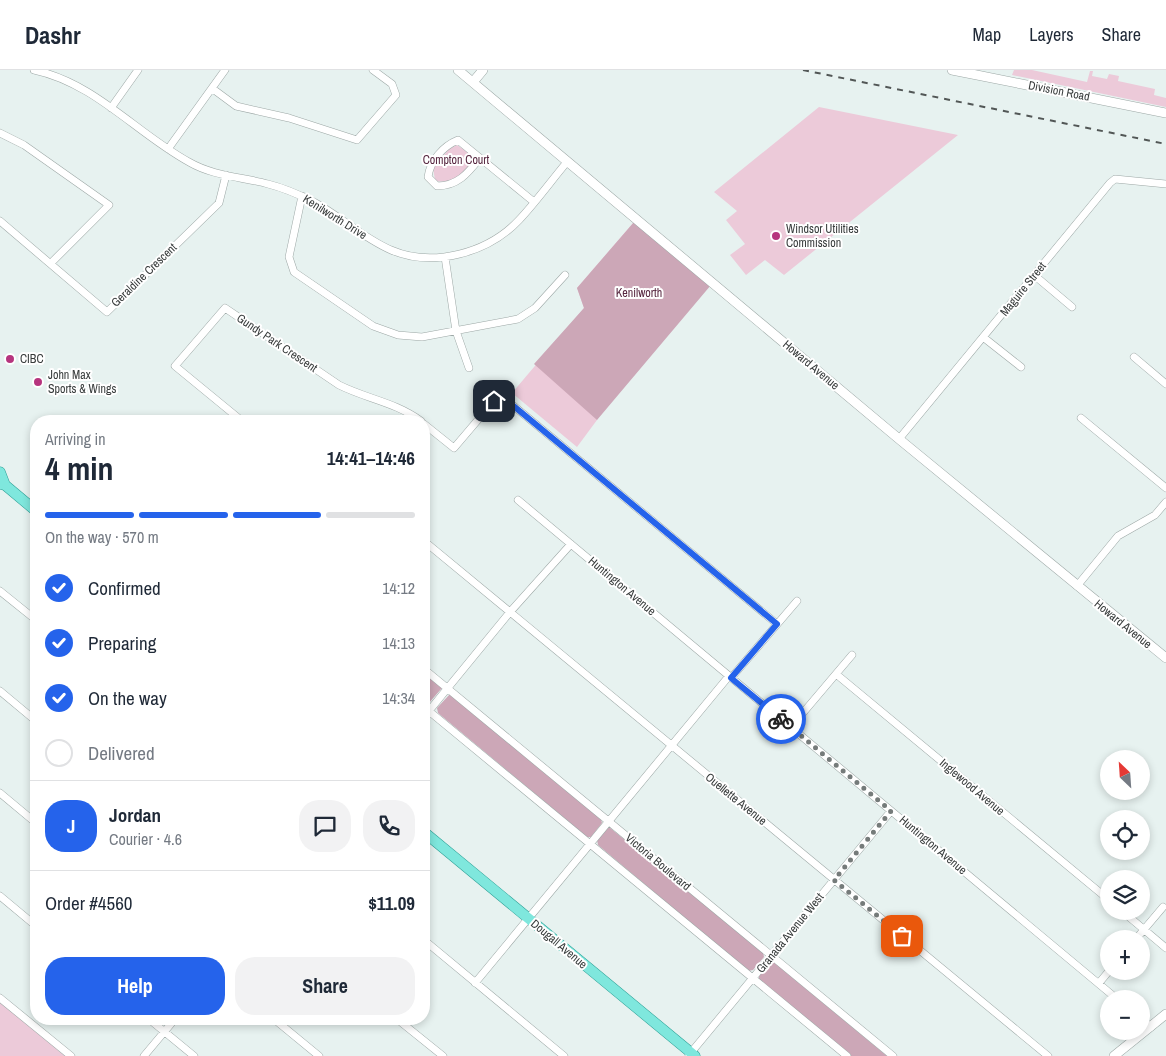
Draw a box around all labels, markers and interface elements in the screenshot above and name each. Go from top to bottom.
text: Dashr [25,19,81,51]
text: Map [973,22,1001,47]
text: Layers [1029,22,1074,47]
text: Share [1102,22,1141,47]
street label: Division Road [1027,77,1091,105]
park label: Compton Court [423,152,490,168]
street label: Kenilworth Drive [300,191,370,243]
place label: Windsor Utilities Commission [786,221,859,251]
marker: Windsor Utilities Commission [770,230,782,242]
street label: Geraldine Crescent [108,239,180,310]
street label: Maguire Street [996,258,1050,319]
park label: Kenilworth [616,285,662,301]
street label: Gundy Park Crescent [234,310,321,376]
street label: Howard Avenue [779,337,843,393]
place label: CIBC [20,351,44,367]
marker: CIBC [4,353,16,365]
place label: John Max Sports & Wings [48,367,116,397]
marker: John Max Sports & Wings [32,376,44,388]
pin [473,380,515,422]
icon: home [480,387,508,415]
text: Arriving in [45,428,106,450]
text: 14:41–14:46 [327,445,415,471]
text: 4 min [45,447,114,490]
text: On the way · 570 m [45,526,159,548]
street label: Huntington Avenue [585,553,659,619]
icon: check [45,574,73,602]
text: Confirmed [88,575,161,601]
text: 14:12 [382,577,415,599]
street label: Howard Avenue [1091,596,1155,652]
icon: check [45,629,73,657]
text: Preparing [88,630,156,656]
text: 14:13 [382,632,415,654]
icon: check [45,684,73,712]
text: On the way [88,685,167,711]
text: 14:34 [382,687,415,709]
courier [756,694,806,744]
icon: bike [767,705,795,733]
text: Delivered [88,740,155,766]
north arrow [1100,750,1150,800]
map controls [1100,750,1150,1040]
street label: Inglewood Avenue [936,755,1008,819]
street label: Ouellette Avenue [702,769,770,829]
button: chat [299,800,351,852]
button: phone [363,800,415,852]
text: Jordan [109,802,161,828]
button: locate [1100,810,1150,860]
street label: Huntington Avenue [896,812,970,878]
text: J [67,813,75,839]
text: Courier · 4.6 [109,828,182,850]
street label: Victoria Boulevard [622,830,694,894]
button: layers [1100,870,1150,920]
street label: Granada Avenue West [753,889,827,976]
text: Order #4560 [45,890,132,916]
text: $11.09 [368,890,415,916]
pin [881,915,923,957]
street label: Dougall Avenue [528,916,590,972]
icon: bag [888,922,916,950]
button: + [1100,930,1150,980]
button: Help [45,957,225,1015]
button: Share [235,957,415,1015]
button: − [1100,990,1150,1040]

